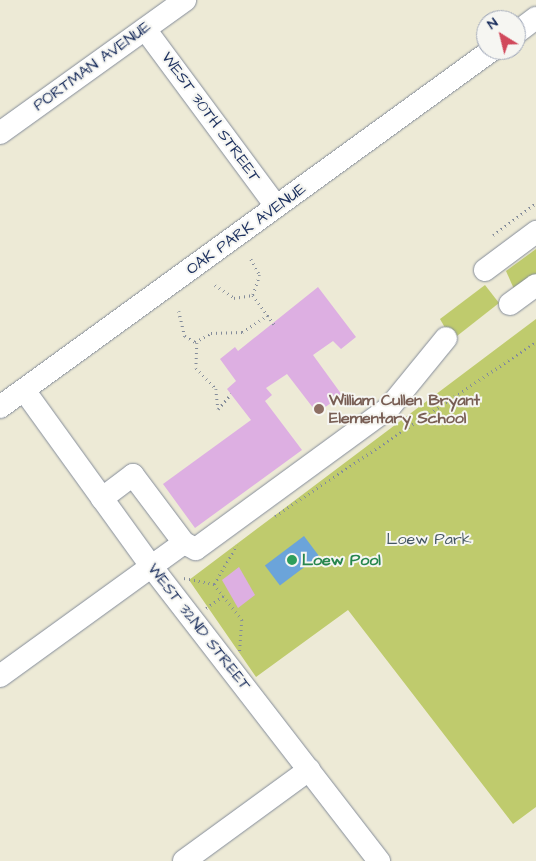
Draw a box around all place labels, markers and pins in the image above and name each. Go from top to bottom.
place label: William Cullen Bryant Elementary School [329,390,480,428]
marker: William Cullen Bryant Elementary School [313,403,325,415]
place label: Loew Pool [302,550,381,570]
marker: Loew Pool [286,554,298,566]

